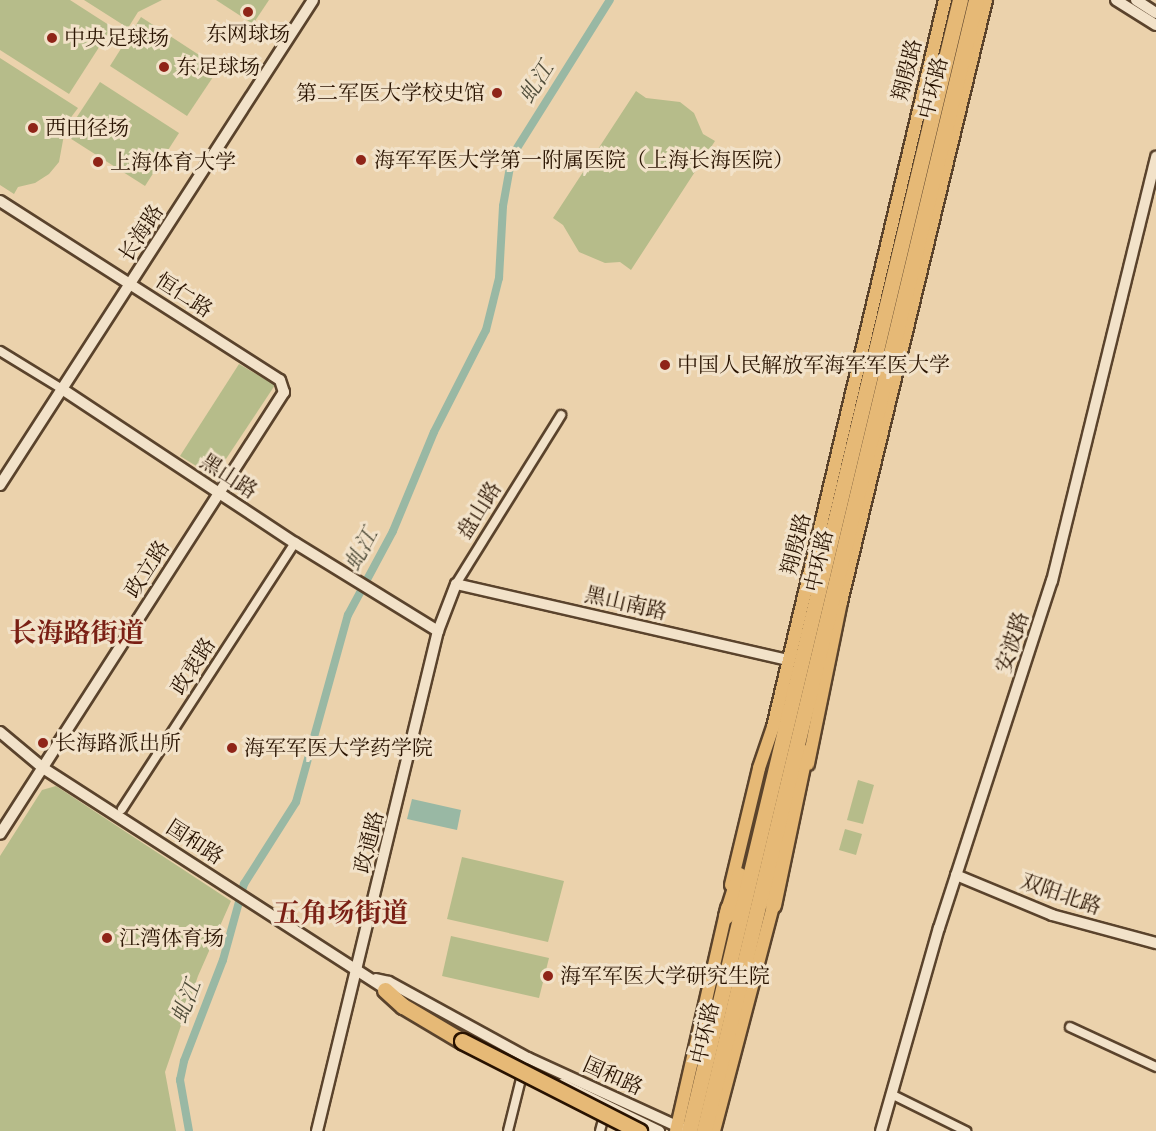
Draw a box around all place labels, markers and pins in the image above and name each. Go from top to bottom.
marker: 东网球场 [241,5,255,19]
place label: 东网球场 [206,21,290,47]
place label: 中央足球场 [64,25,169,51]
marker: 中央足球场 [45,31,59,45]
place label: 东足球场 [176,54,260,80]
marker: 东足球场 [157,60,171,74]
place label: 第二军医大学校史馆 [296,80,485,106]
marker: 第二军医大学校史馆 [490,86,504,100]
place label: 西田径场 [45,115,129,141]
marker: 西田径场 [26,121,40,135]
place label: 海军军医大学第一附属医院（上海长海医院） [374,147,794,173]
place label: 上海体育大学 [110,149,236,175]
marker: 海军军医大学第一附属医院（上海长海医院） [352,151,370,169]
marker: 上海体育大学 [91,155,105,169]
place label: 中国人民解放军海军军医大学 [677,352,950,378]
marker: 中国人民解放军海军军医大学 [658,358,672,372]
place label: 长海路派出所 [55,730,181,756]
place label: 海军军医大学药学院 [244,735,433,761]
marker: 长海路派出所 [36,736,50,750]
marker: 海军军医大学药学院 [225,741,239,755]
place label: 江湾体育场 [119,925,224,951]
marker: 江湾体育场 [100,931,114,945]
place label: 海军军医大学研究生院 [560,963,770,989]
marker: 海军军医大学研究生院 [541,969,555,983]

